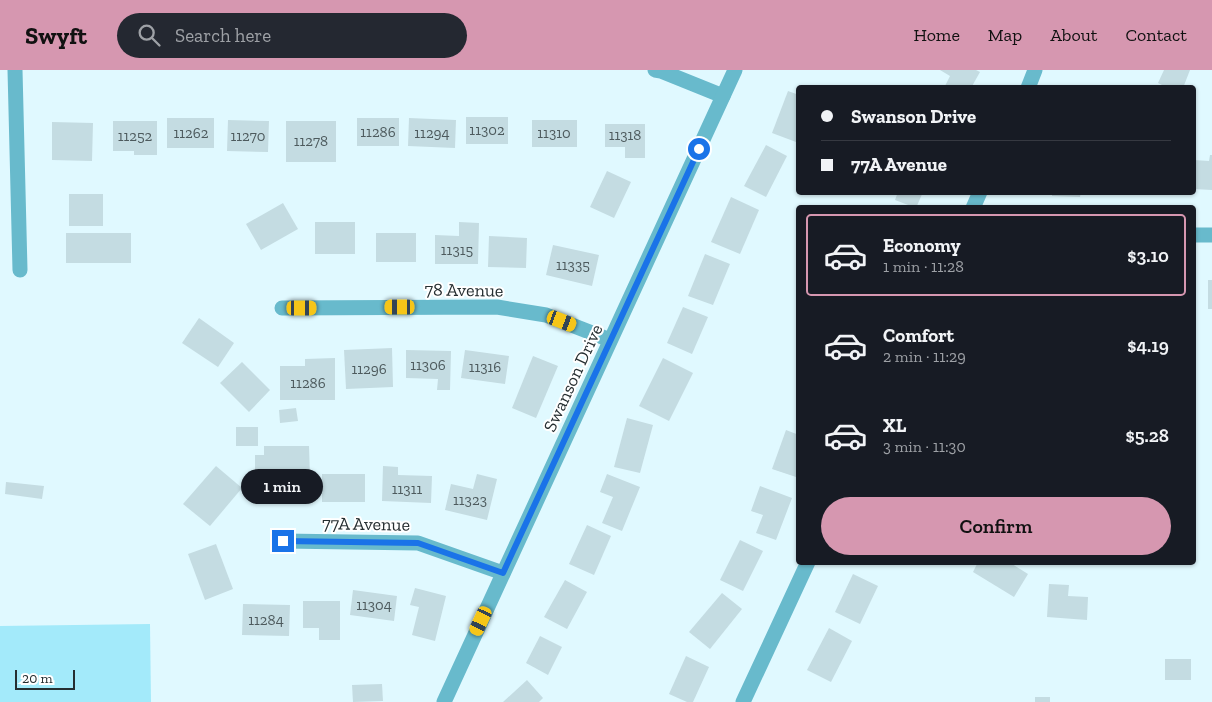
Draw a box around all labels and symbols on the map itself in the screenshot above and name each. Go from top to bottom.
house number: 11302 [469,121,505,139]
house number: 11286 [360,123,396,141]
house number: 11262 [174,124,209,142]
house number: 11294 [414,124,450,142]
house number: 11310 [537,124,571,142]
house number: 11318 [609,126,641,144]
house number: 11252 [118,127,153,145]
house number: 11270 [231,127,265,145]
house number: 11278 [294,132,328,150]
route start [688,138,710,160]
house number: 11315 [441,241,473,259]
house number: 11335 [556,256,590,274]
street label: 78 Avenue [424,278,504,302]
car [385,300,415,315]
car [287,301,317,316]
car [545,309,578,333]
street label: Swanson Drive [538,321,608,435]
house number: 11306 [410,356,446,374]
house number: 11316 [469,358,501,376]
house number: 11296 [351,360,387,378]
house number: 11286 [290,374,326,392]
callout: 1 min [242,468,324,504]
house number: 11311 [392,480,422,498]
house number: 11323 [453,491,487,509]
street label: 77A Avenue [322,512,410,536]
route end [272,530,294,552]
house number: 11304 [356,596,392,614]
car [467,604,494,638]
house number: 11284 [248,611,284,629]
scale bar [15,667,75,690]

